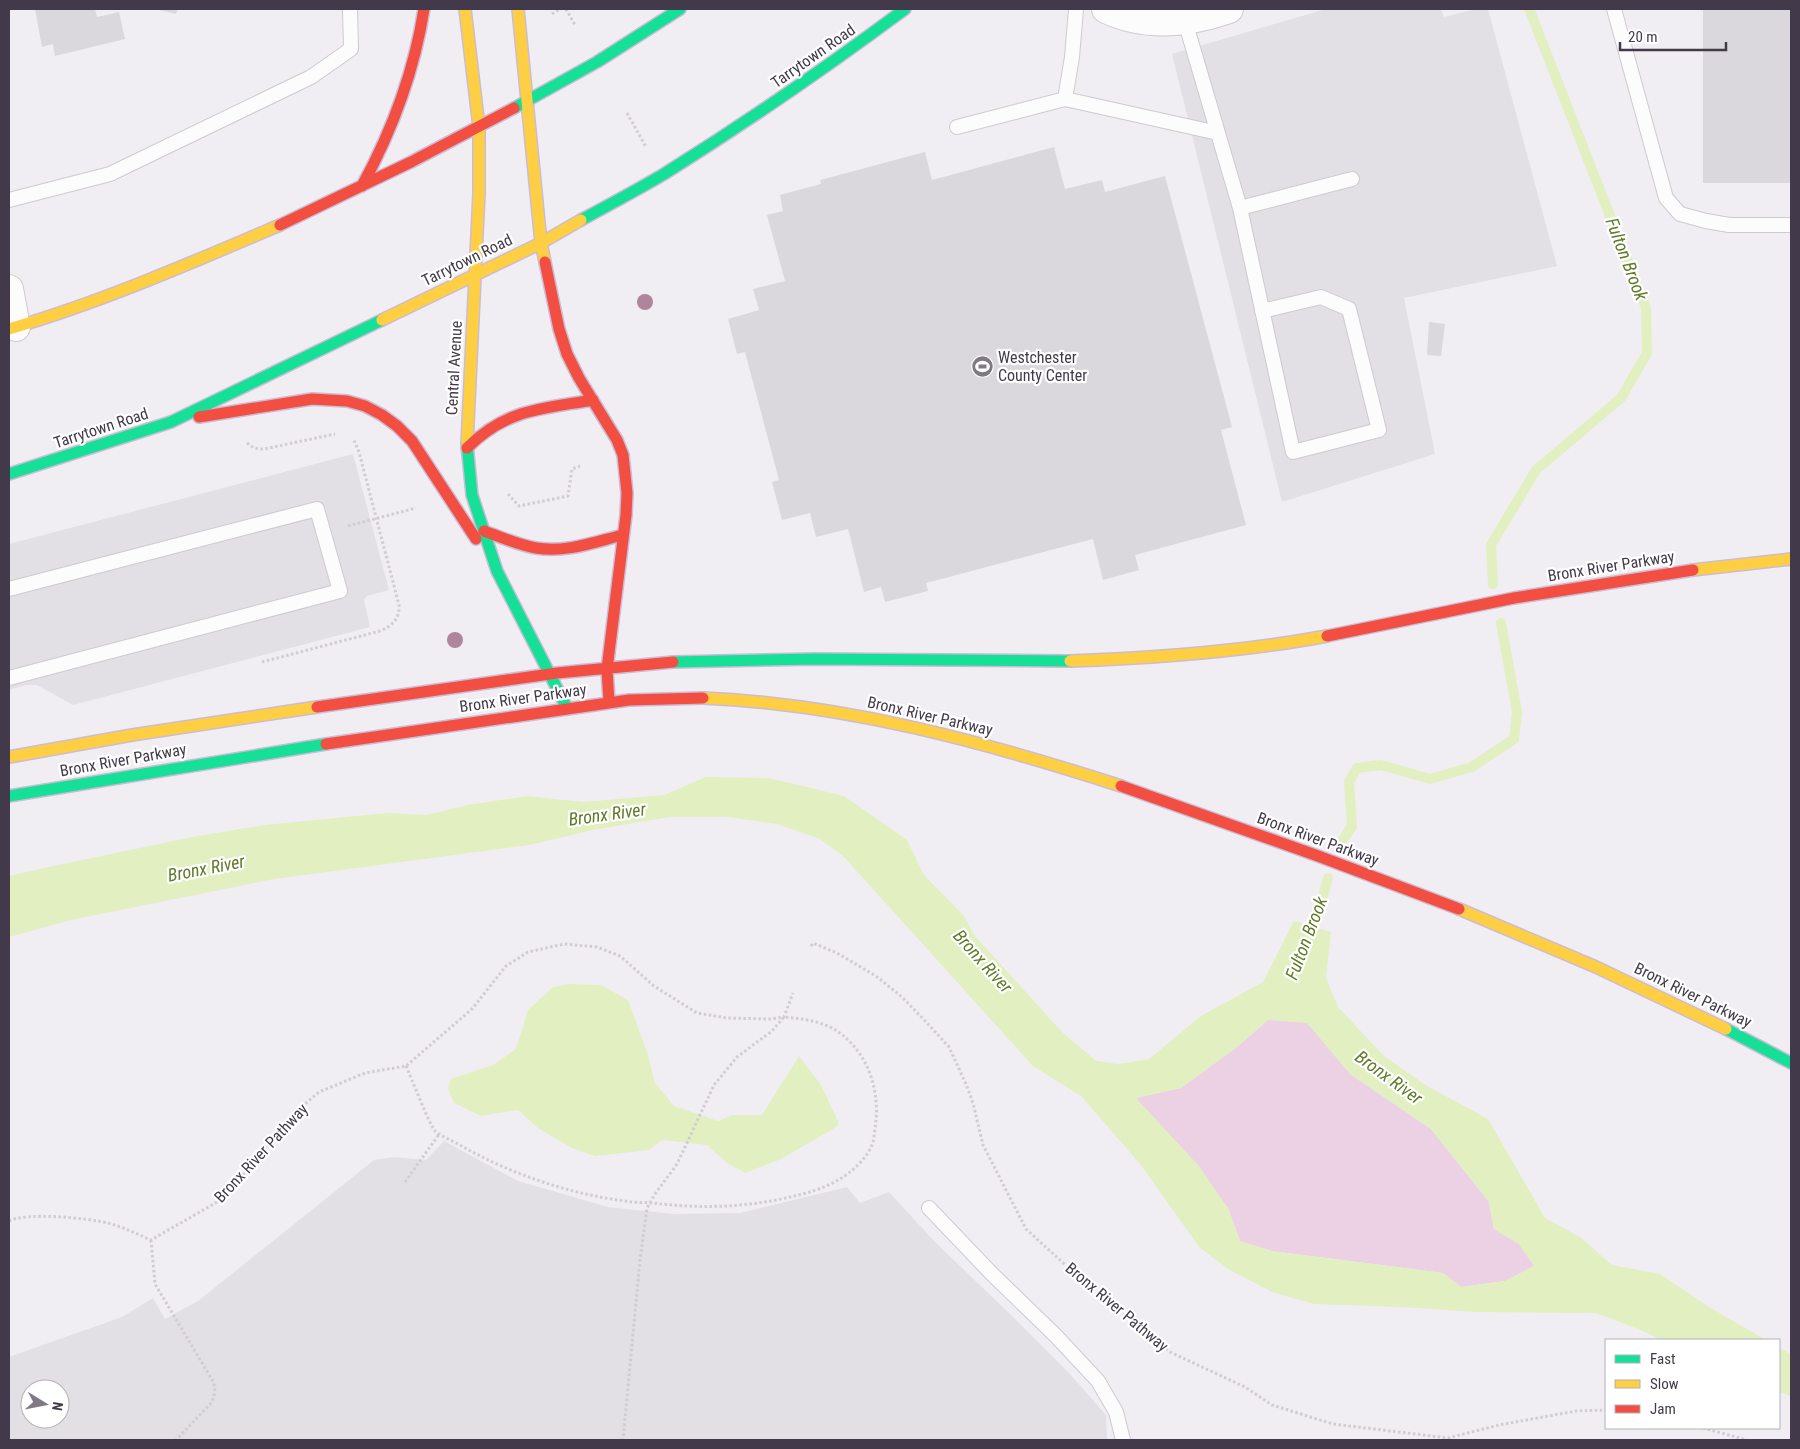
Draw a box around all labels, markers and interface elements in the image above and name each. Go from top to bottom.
street label: Tarrytown Road [767,20,859,92]
scale bar [1620,20,1726,52]
text: 20 m [1628,28,1658,46]
water label: Fulton Brook [1602,215,1653,304]
street label: Tarrytown Road [419,230,515,290]
street label: Central Avenue [442,320,466,416]
place label: Westchester County Center [998,348,1087,385]
sports icon: Westchester County Center [970,354,994,378]
street label: Tarrytown Road [51,404,151,452]
street label: Bronx River Parkway [1546,547,1676,585]
street label: Bronx River Parkway [458,680,588,716]
street label: Bronx River Parkway [865,692,995,740]
street label: Bronx River Parkway [58,739,188,780]
water label: Bronx River [567,798,648,830]
street label: Bronx River Parkway [1255,808,1382,870]
water label: Bronx River [166,850,247,886]
water label: Fulton Brook [1281,893,1332,982]
water label: Bronx River [949,925,1017,997]
street label: Bronx River Parkway [1631,958,1755,1032]
water label: Bronx River [1351,1046,1427,1109]
street label: Bronx River Pathway [210,1099,312,1206]
street label: Bronx River Pathway [1062,1258,1173,1356]
legend [1605,1339,1780,1429]
text: Fast [1650,1350,1675,1368]
text: Slow [1650,1375,1679,1393]
north arrow [20,1379,70,1429]
text: Jam [1650,1400,1676,1418]
text: N [49,1401,66,1412]

